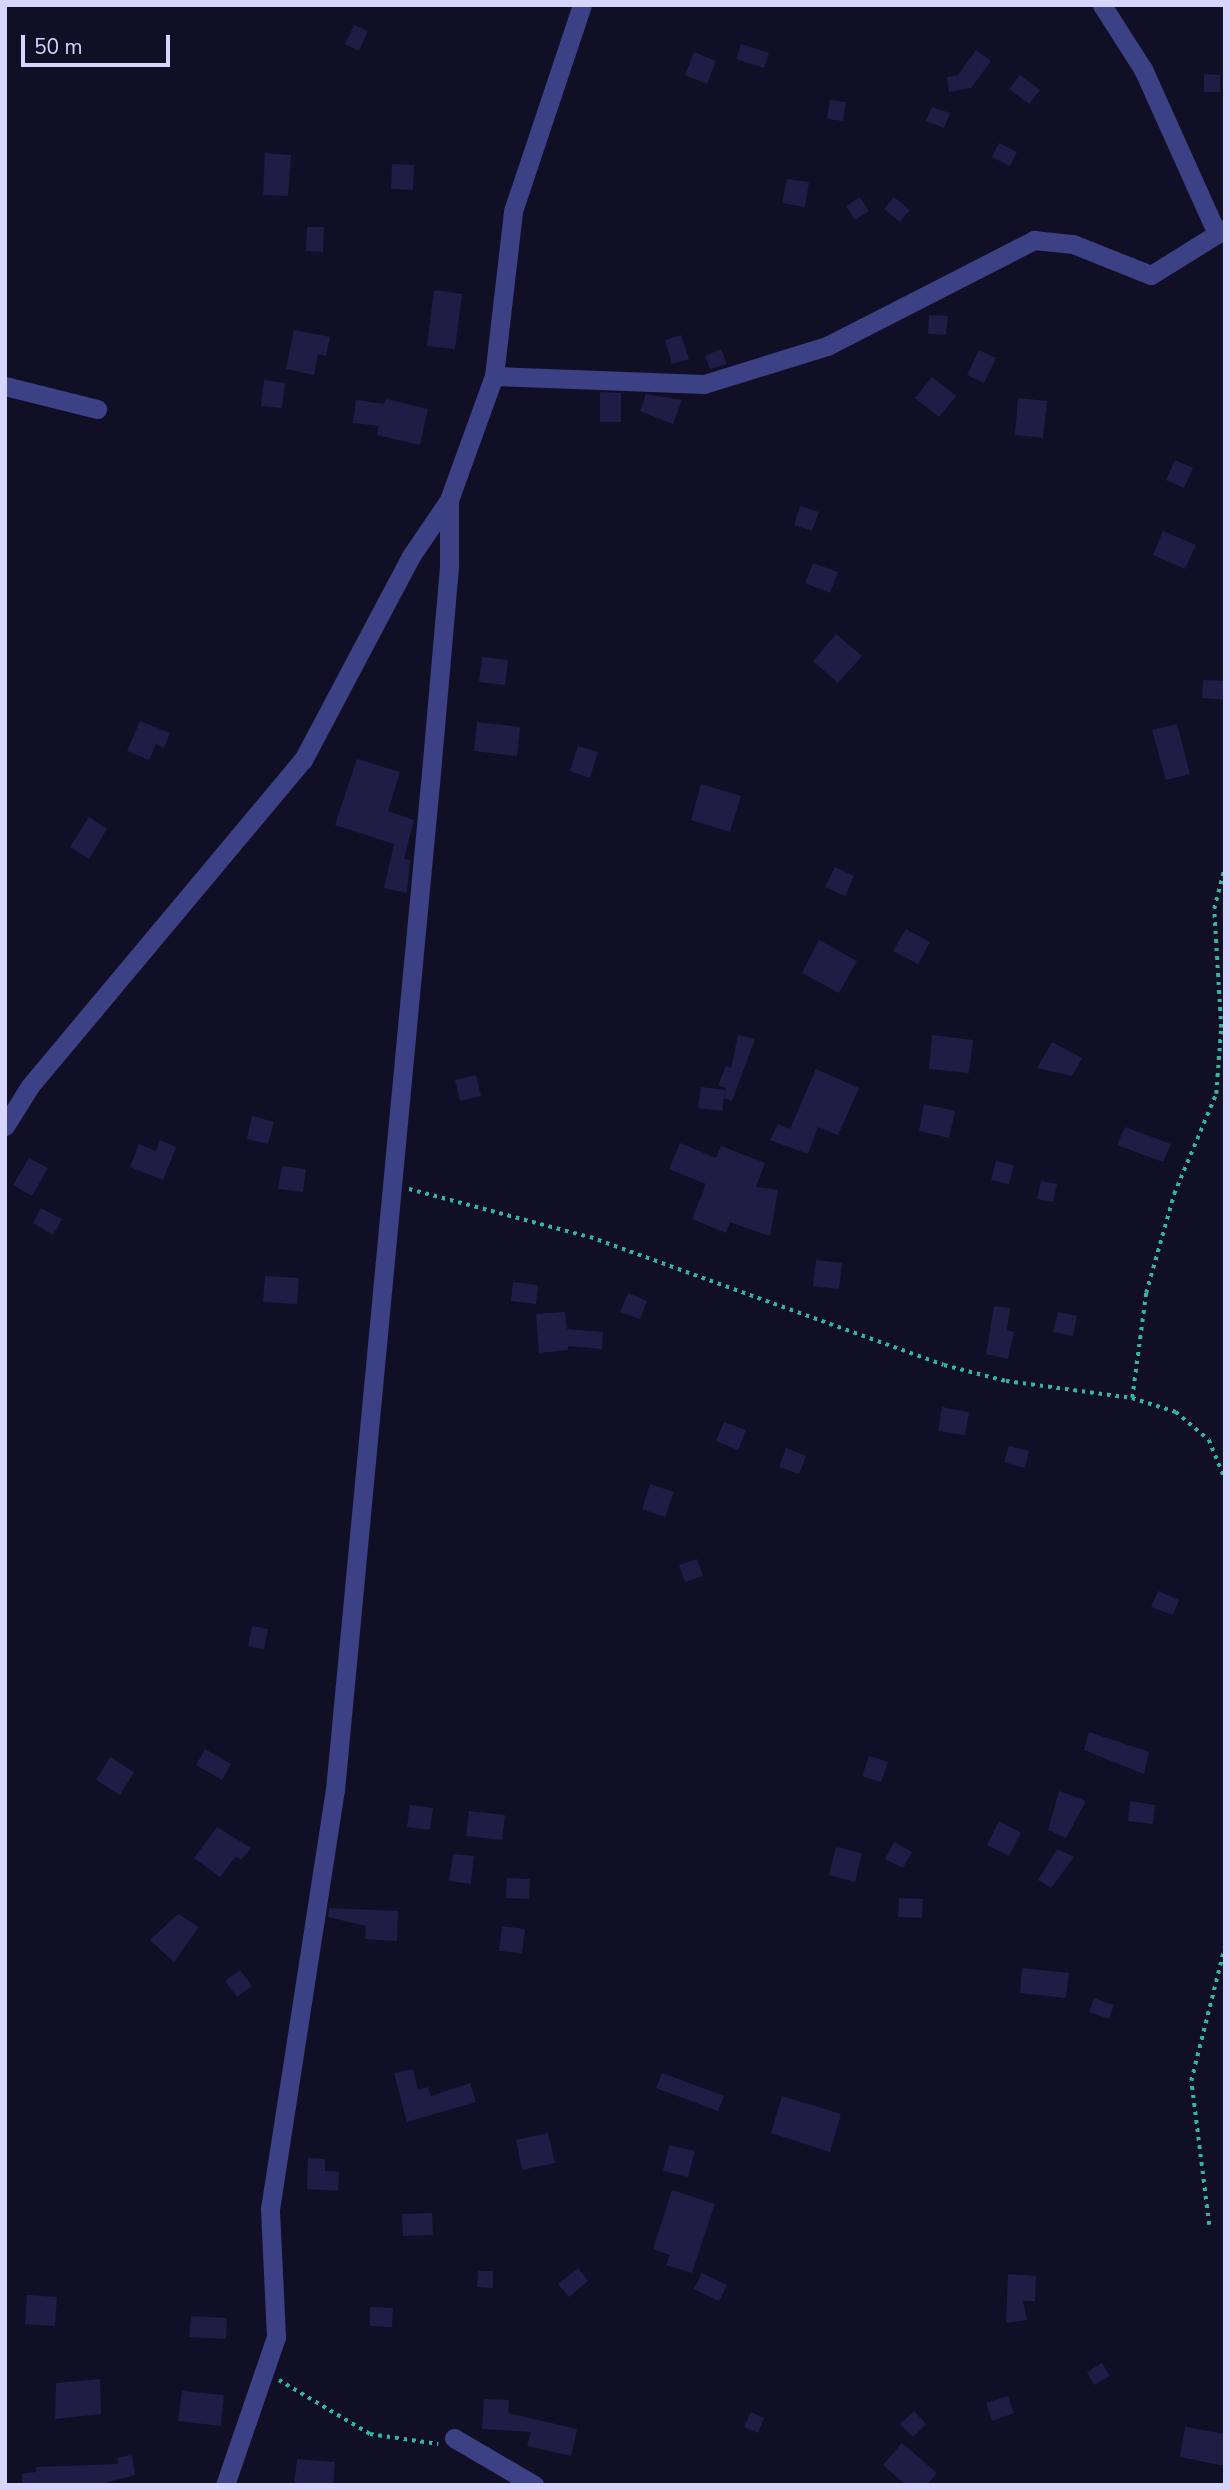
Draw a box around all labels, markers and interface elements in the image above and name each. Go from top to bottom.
scale bar [24,21,173,65]
text: 50 m [34,33,83,61]

